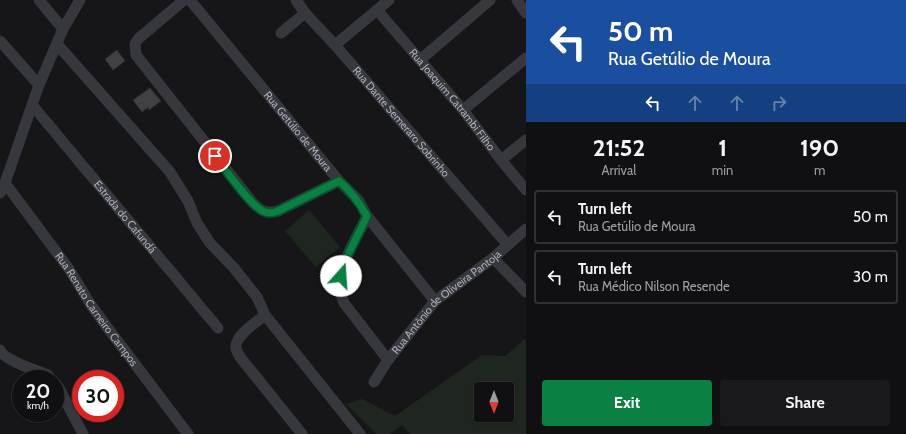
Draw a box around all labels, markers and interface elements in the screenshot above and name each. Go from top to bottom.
text: 50 m [608,14,673,48]
icon: left [542,16,594,68]
street label: Rua Joaquim Catrambi Filho [406,46,498,153]
text: Rua Getúlio de Moura [608,48,771,70]
street label: Rua Dante Semeraro Sobrinho [350,63,453,180]
street label: Rua Getúlio de Moura [261,88,336,175]
icon: left [642,92,664,114]
icon: ahead [684,92,706,114]
icon: ahead [726,92,748,114]
icon: right [768,92,790,114]
text: 21:52 [593,133,645,162]
text: 1 [718,133,727,162]
text: 190 [800,133,839,162]
pin [198,139,232,173]
icon: arrive [204,145,226,167]
text: Arrival [602,162,636,178]
text: min [712,162,733,178]
text: m [814,162,825,178]
street label: Estrada do Cafundá [91,177,160,256]
text: Turn left [578,200,632,218]
icon: left [544,206,566,228]
text: 50 m [853,208,888,226]
text: Rua Getúlio de Moura [578,218,696,234]
street label: Rua Antônio de Oliveira Pantoja [389,247,505,357]
street label: Rua Renato Carneiro Campos [52,250,141,369]
position arrow [320,255,362,297]
text: Turn left [578,260,632,278]
icon: left [544,266,566,288]
text: 30 m [853,268,888,286]
text: Rua Médico Nilson Resende [578,278,730,294]
speed limit sign: 30 [72,370,124,422]
text: 20 [26,379,50,403]
button: Exit [542,380,712,426]
button: Share [720,380,890,426]
north arrow [474,382,514,422]
map controls [474,382,514,422]
text: km/h [27,399,49,412]

